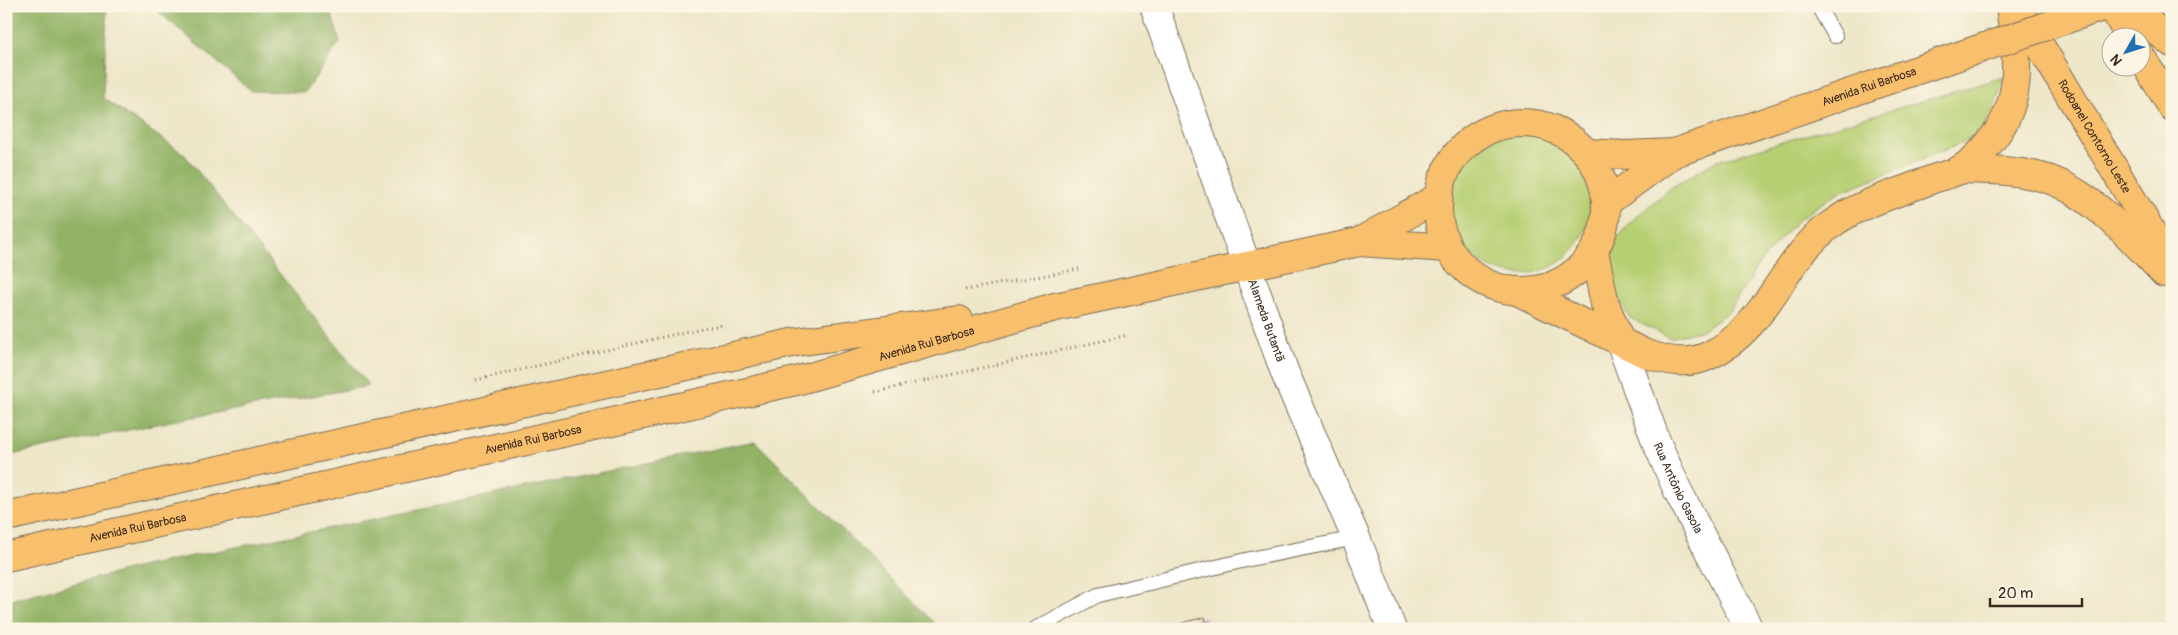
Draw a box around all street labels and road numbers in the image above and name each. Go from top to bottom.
street label: Avenida Rui Barbosa [1820,64,1919,110]
street label: Rodoanel Contorno Leste [2054,77,2134,196]
street label: Alameda Butantã [1244,277,1288,364]
street label: Avenida Rui Barbosa [877,323,977,365]
street label: Avenida Rui Barbosa [483,422,584,458]
street label: Rua Antônio Gasola [1650,440,1706,536]
street label: Avenida Rui Barbosa [88,510,188,546]

